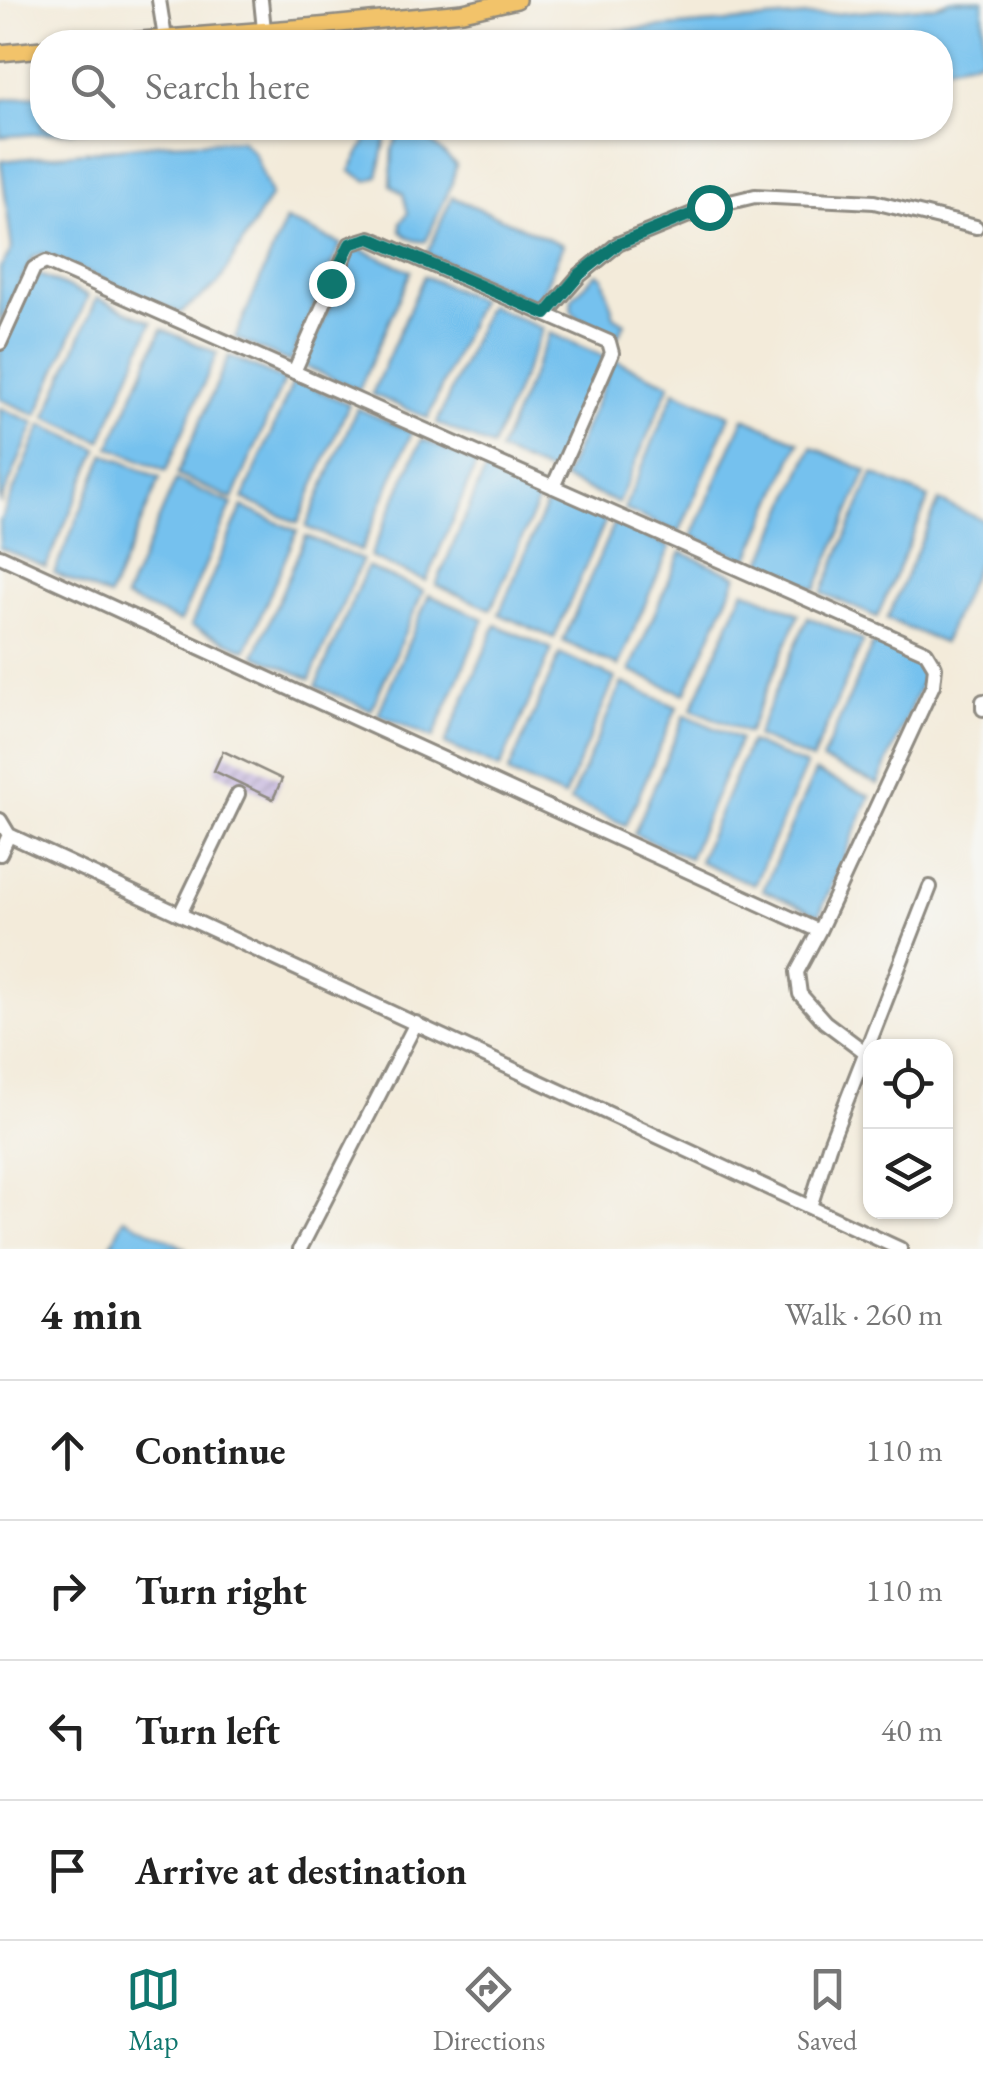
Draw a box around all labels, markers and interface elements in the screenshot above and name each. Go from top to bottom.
search box [30,30,953,140]
icon: search [65,58,120,113]
text: Search here [145,61,310,110]
route start [687,185,733,231]
route end [309,261,355,307]
map controls [863,1039,953,1219]
button: locate [863,1039,953,1129]
button: layers [863,1129,953,1219]
text: 4 min [40,1287,142,1342]
text: Walk · 260 m [785,1293,943,1335]
icon: ahead [40,1423,95,1478]
text: Continue [135,1426,286,1475]
text: 110 m [866,1429,943,1471]
icon: right [40,1563,95,1618]
text: Turn right [135,1566,307,1615]
text: 110 m [866,1569,943,1611]
icon: left [40,1703,95,1758]
text: Turn left [135,1706,280,1755]
text: 40 m [881,1709,943,1751]
icon: arrive [40,1843,95,1898]
text: Arrive at destination [135,1846,467,1895]
tab: Map [126,1962,181,2058]
tab: Directions [433,1962,545,2058]
tab: Saved [797,1962,857,2058]

